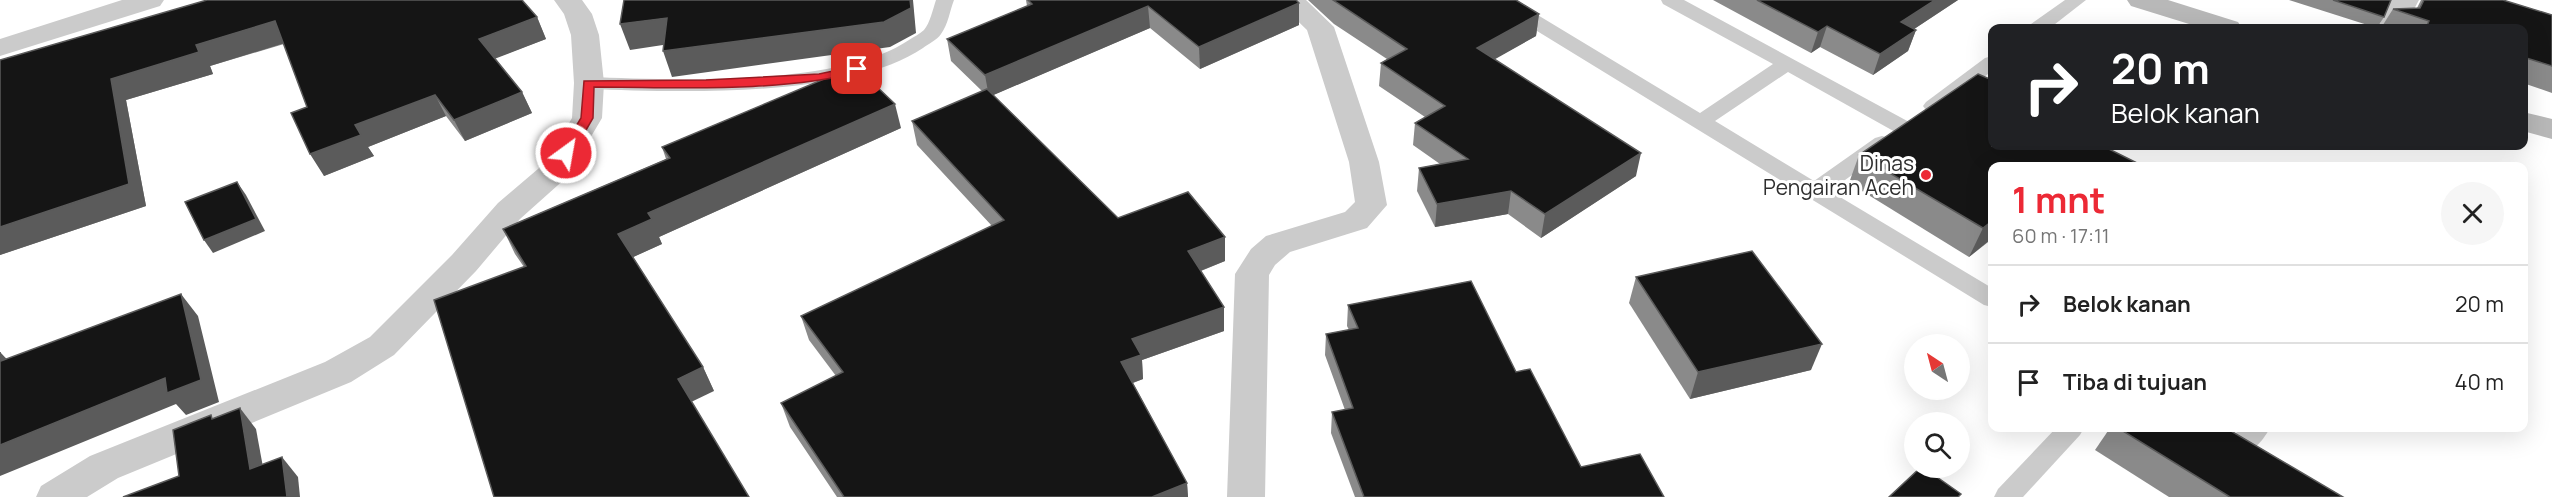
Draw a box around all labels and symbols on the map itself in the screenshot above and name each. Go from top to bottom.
pin [831,43,882,94]
position arrow [534,121,598,185]
place label: Dinas Pengairan Aceh [1763,149,1914,201]
marker: Dinas Pengairan Aceh [1919,168,1933,182]
north arrow [1904,334,1970,400]

